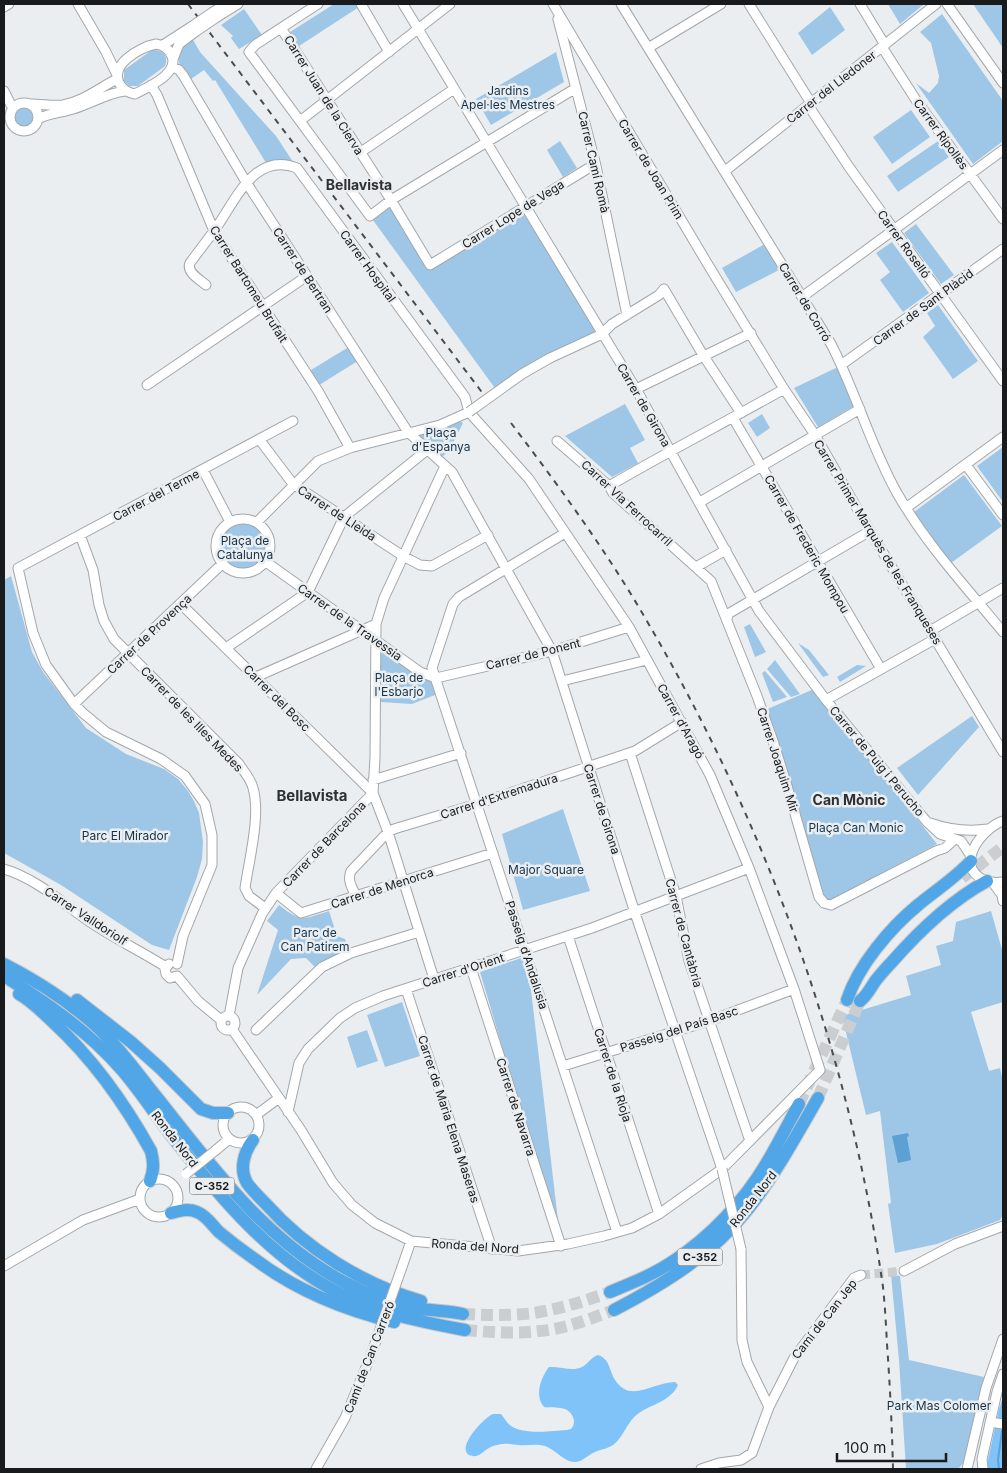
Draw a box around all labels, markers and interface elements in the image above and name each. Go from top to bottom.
street label: Carrer Juan de la Cierva [281,32,367,158]
street label: Carrer del Lledoner [783,47,879,127]
park label: Jardins Apel·les Mestres [461,83,555,112]
street label: Carrer Ripollès [910,96,972,172]
street label: Carrer Camí Romà [575,110,613,214]
street label: Carrer de Joan Prim [615,116,687,222]
district label: Bellavista [326,176,392,193]
street label: Carrer Lope de Vega [459,176,567,252]
street label: Carrer Roselló [874,207,934,281]
street label: Carrer Bartomeu Brufalt [207,223,291,345]
street label: Carrer de Bertran [270,224,336,316]
street label: Carrer Hospital [337,227,399,305]
street label: Carrer de Corró [776,260,834,344]
street label: Carrer de Sant Plàcid [870,266,976,348]
street label: Carrer de Girona [614,360,674,450]
park label: Plaça d'Espanya [411,425,471,454]
street label: Carrer Primer Marquès de les Franqueses [811,437,945,647]
street label: Carrer Via Ferrocarril [578,457,676,549]
street label: Carrer del Terme [110,466,202,524]
street label: Carrer de Frederic Mompou [761,472,853,616]
street label: Carrer de Lleida [295,482,379,544]
park label: Plaça de Catalunya [217,533,273,562]
street label: Carrer de la Travessia [295,580,405,664]
street label: Carrer de Provença [104,591,194,677]
street label: Carrer de Ponent [484,635,582,673]
street label: Carrer del Bosc [240,661,314,735]
street label: Carrer de les Illes Medes [138,663,246,775]
park label: Plaça de l'Esbarjo [374,670,424,699]
street label: Carrer d'Aragó [654,681,708,761]
street label: Carrer de Puig i Perucho [827,703,927,819]
street label: Carrer Joaquim Mir [754,705,802,815]
street label: Carrer de Girona [580,762,624,856]
street label: Carrer d'Extremadura [438,770,560,822]
district label: Bellavista [276,786,348,805]
district label: Can Mònic [813,791,885,808]
street label: Carrer de Barcelona [279,798,369,890]
park label: Plaça Can Monic [808,820,904,835]
park label: Parc El Mirador [82,828,169,843]
park label: Major Square [508,862,584,877]
street label: Carrer de Menorca [329,864,435,912]
street label: Carrer de Cantàbria [662,877,706,989]
street label: Carrer Valldoriolf [42,883,131,949]
street label: Passeig d'Andalusia [502,899,552,1011]
park label: Parc de Can Patirem [280,925,350,954]
street label: Carrer d'Orient [420,950,506,990]
street label: Passeig del País Basc [618,1003,740,1055]
street label: Carrer de la Rioja [591,1026,635,1124]
street label: Carrer de Maria Elena Maseras [415,1033,483,1205]
street label: Carrer de Navarra [493,1056,539,1158]
street label: Ronda Nord [148,1108,202,1170]
street label: Ronda Nord [726,1168,780,1230]
road number: C-352 [190,1178,234,1194]
street label: Ronda del Nord [431,1235,519,1257]
road number: C-352 [678,1248,722,1266]
street label: Camí de Can Jep [788,1276,860,1362]
street label: Camí de Can Carreró [341,1299,397,1415]
park label: Park Mas Colomer [887,1398,992,1413]
scale bar [837,1430,946,1462]
text: 100 m [844,1438,886,1457]

